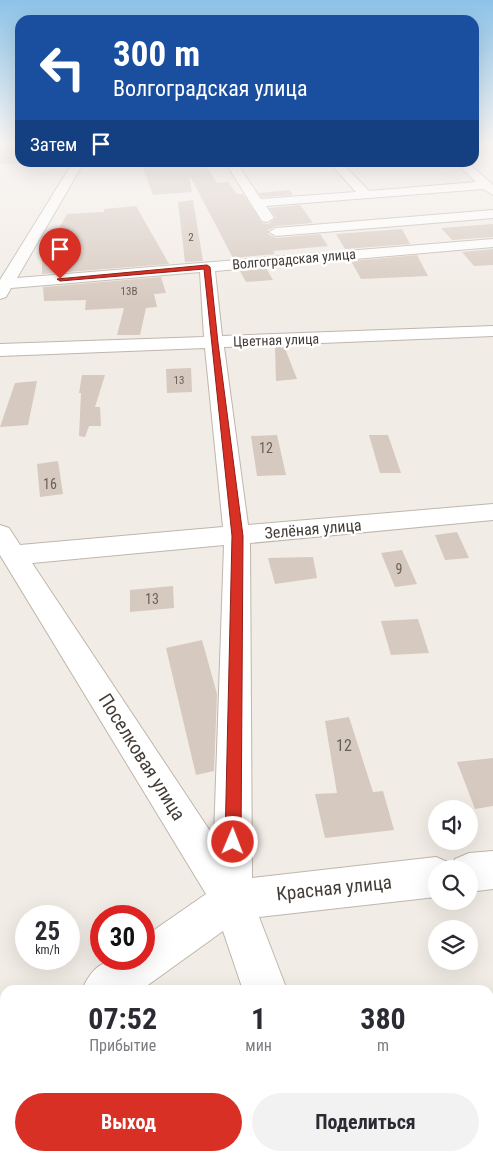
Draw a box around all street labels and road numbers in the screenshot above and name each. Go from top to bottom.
street label: Волгоградская улица [232,246,356,272]
street label: Цветная улица [233,331,319,349]
street label: Зелёная улица [264,515,362,543]
street label: Поселковая улица [94,689,190,825]
street label: Красная улица [275,871,393,905]

